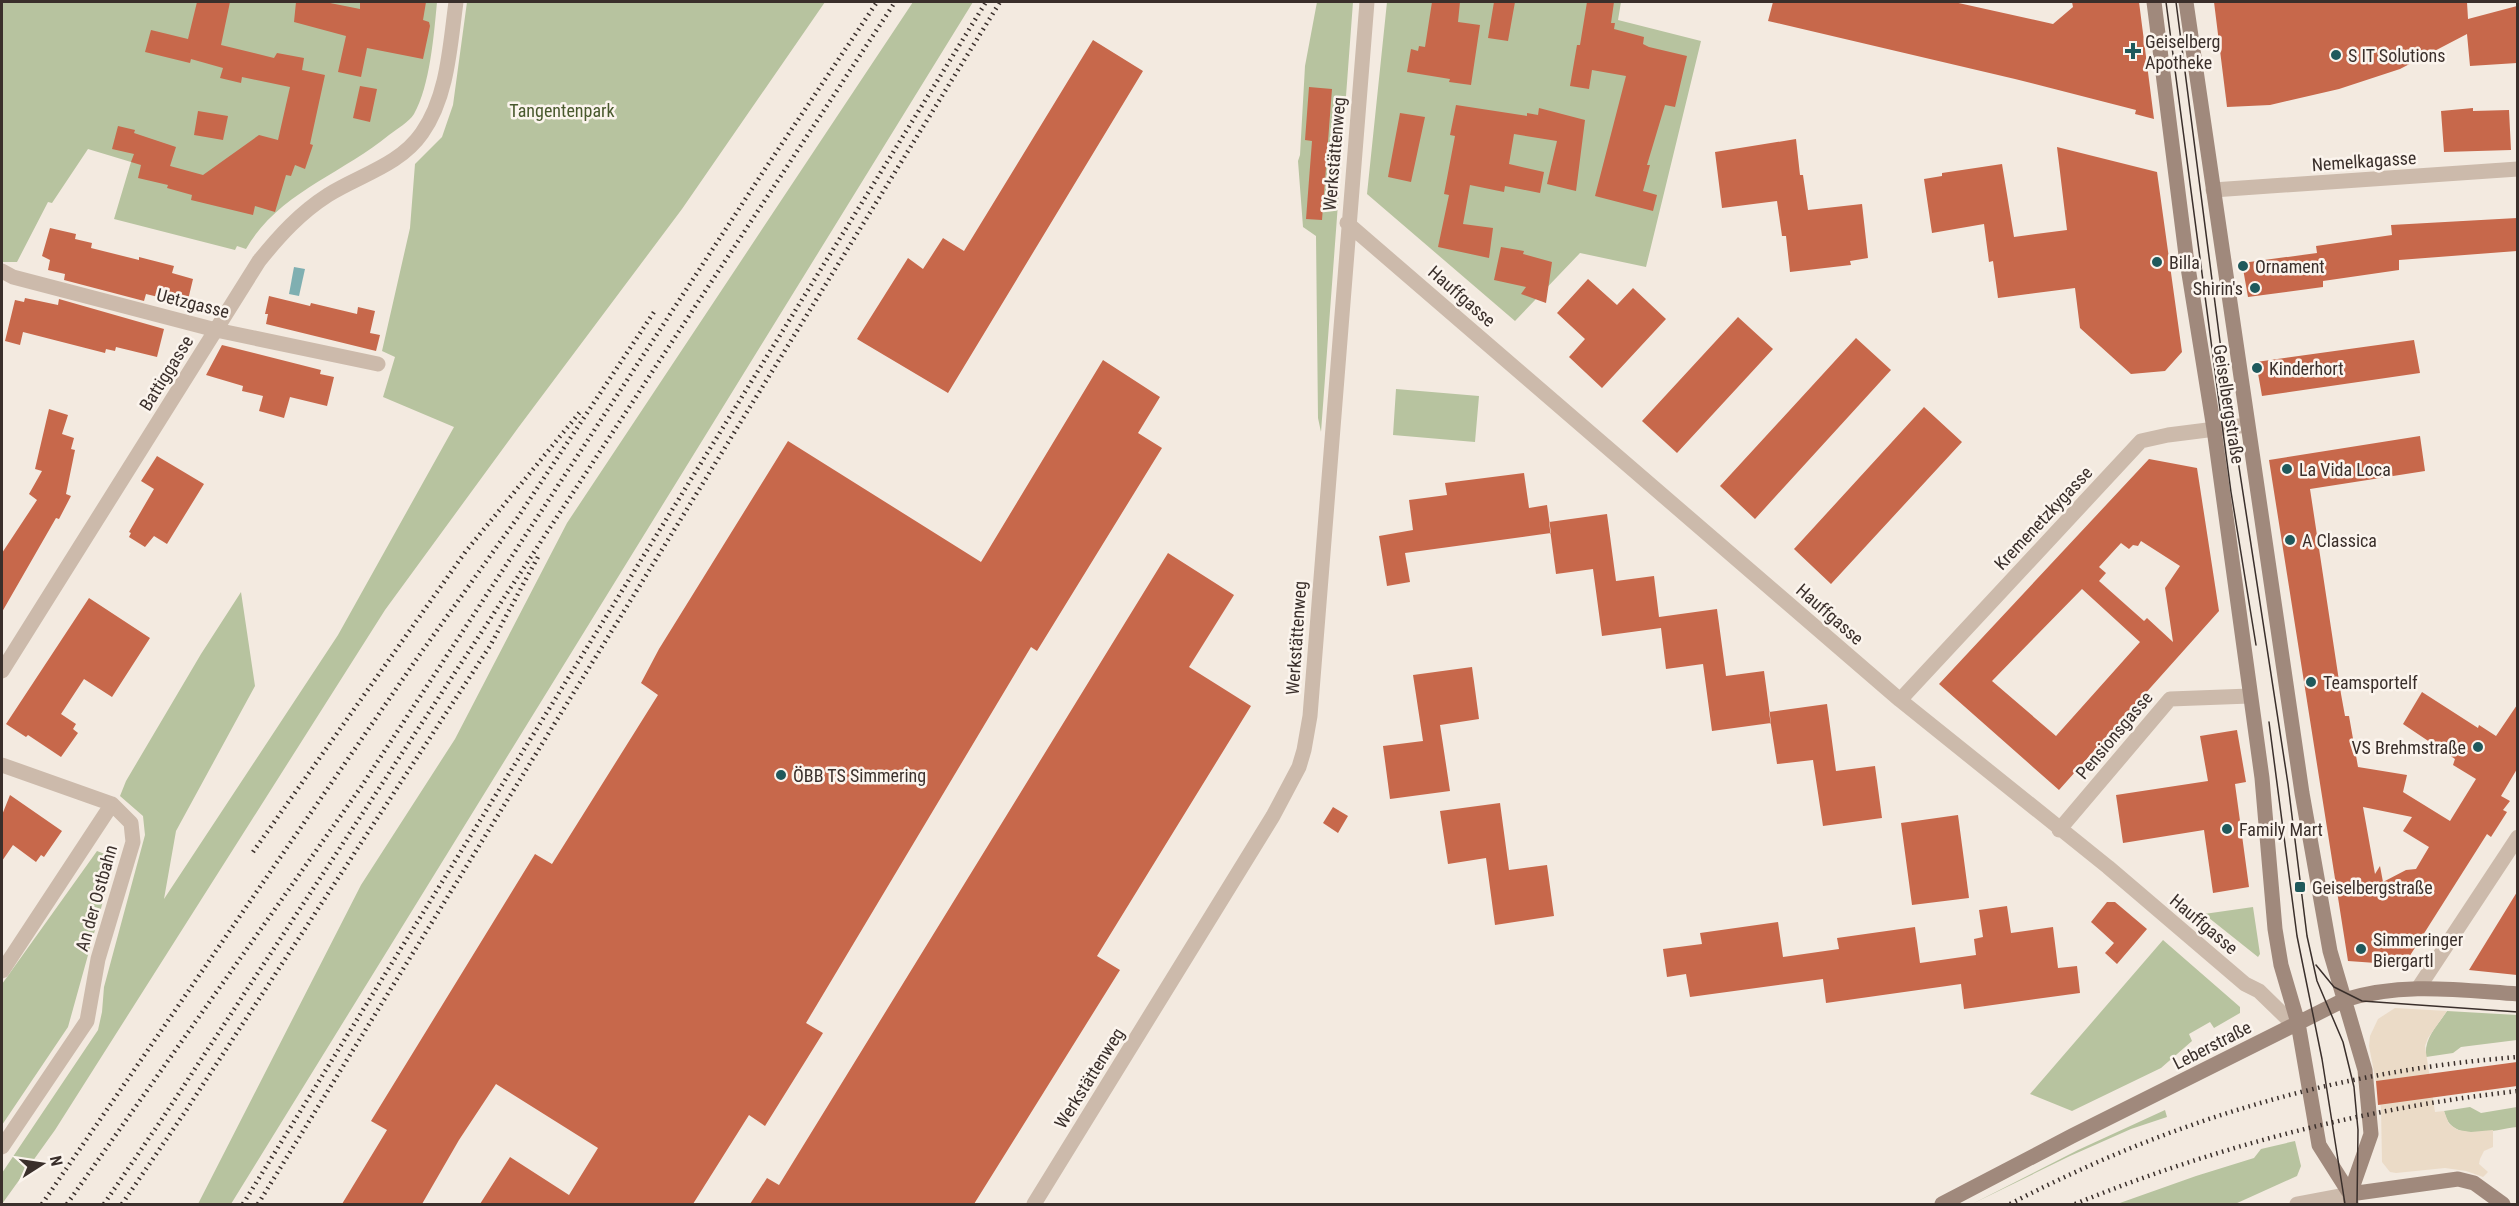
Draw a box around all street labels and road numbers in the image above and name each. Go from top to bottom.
street label: Werkstättenweg [1319,96,1349,212]
street label: Nemelkagasse [2311,147,2417,175]
street label: Hauffgasse [1424,261,1500,331]
street label: Uetzgasse [155,284,231,322]
street label: Battiggasse [135,332,197,414]
street label: Geiselbergstraße [2209,343,2249,465]
street label: Kremenetzkygasse [1990,462,2096,574]
street label: Hauffgasse [1792,579,1868,649]
street label: Werkstättenweg [1282,580,1310,696]
street label: Pensionsgasse [2071,687,2157,783]
street label: An der Ostbahn [71,842,121,954]
street label: Hauffgasse [2166,890,2242,958]
street label: Leberstraße [2169,1016,2255,1074]
street label: Werkstättenweg [1050,1024,1128,1132]

